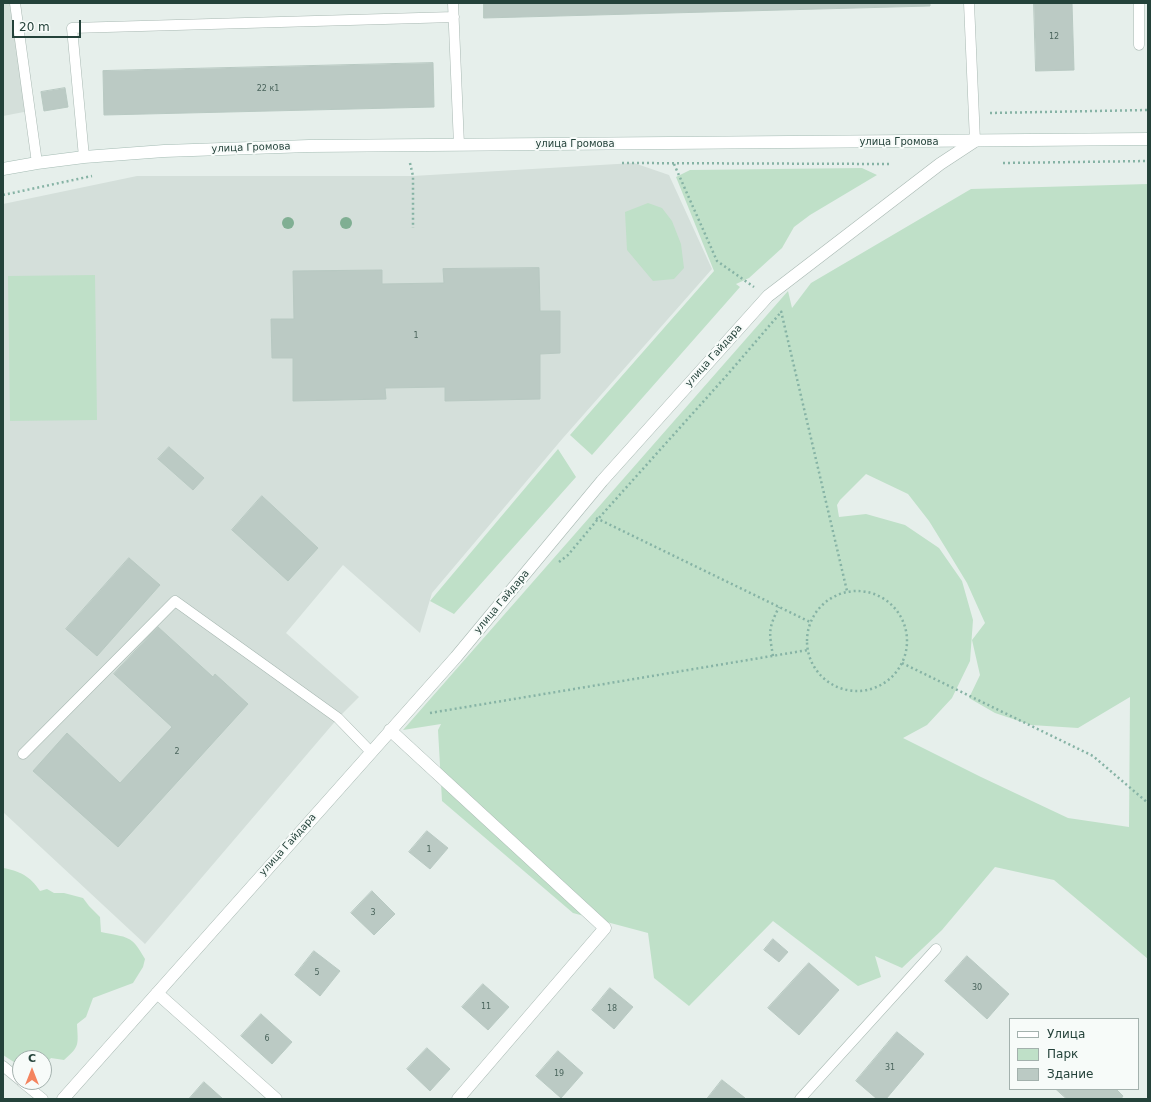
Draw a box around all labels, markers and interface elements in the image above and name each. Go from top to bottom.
scale bar [14,12,83,38]
text: 20 m [19,20,50,34]
house number: 12 [1049,32,1059,42]
house number: 22 к1 [257,84,279,94]
street label: улица Громова [859,136,939,148]
street label: улица Громова [535,138,615,150]
street label: улица Громова [211,141,291,155]
street label: улица Гайдара [683,323,745,389]
house number: 1 [413,331,419,341]
street label: улица Гайдара [472,568,532,636]
house number: 2 [174,747,180,757]
street label: улица Гайдара [257,812,319,878]
house number: 1 [426,845,432,855]
house number: 3 [370,908,376,918]
house number: 5 [314,968,320,978]
house number: 30 [972,983,982,993]
house number: 11 [481,1002,491,1012]
house number: 18 [607,1004,617,1014]
legend [1009,1018,1139,1090]
text: Улица [1047,1027,1085,1041]
house number: 6 [264,1034,270,1044]
text: Парк [1047,1047,1078,1061]
north arrow [12,1050,52,1090]
text: С [28,1052,36,1065]
house number: 31 [885,1063,895,1073]
text: Здание [1047,1067,1093,1081]
house number: 19 [554,1069,564,1079]

